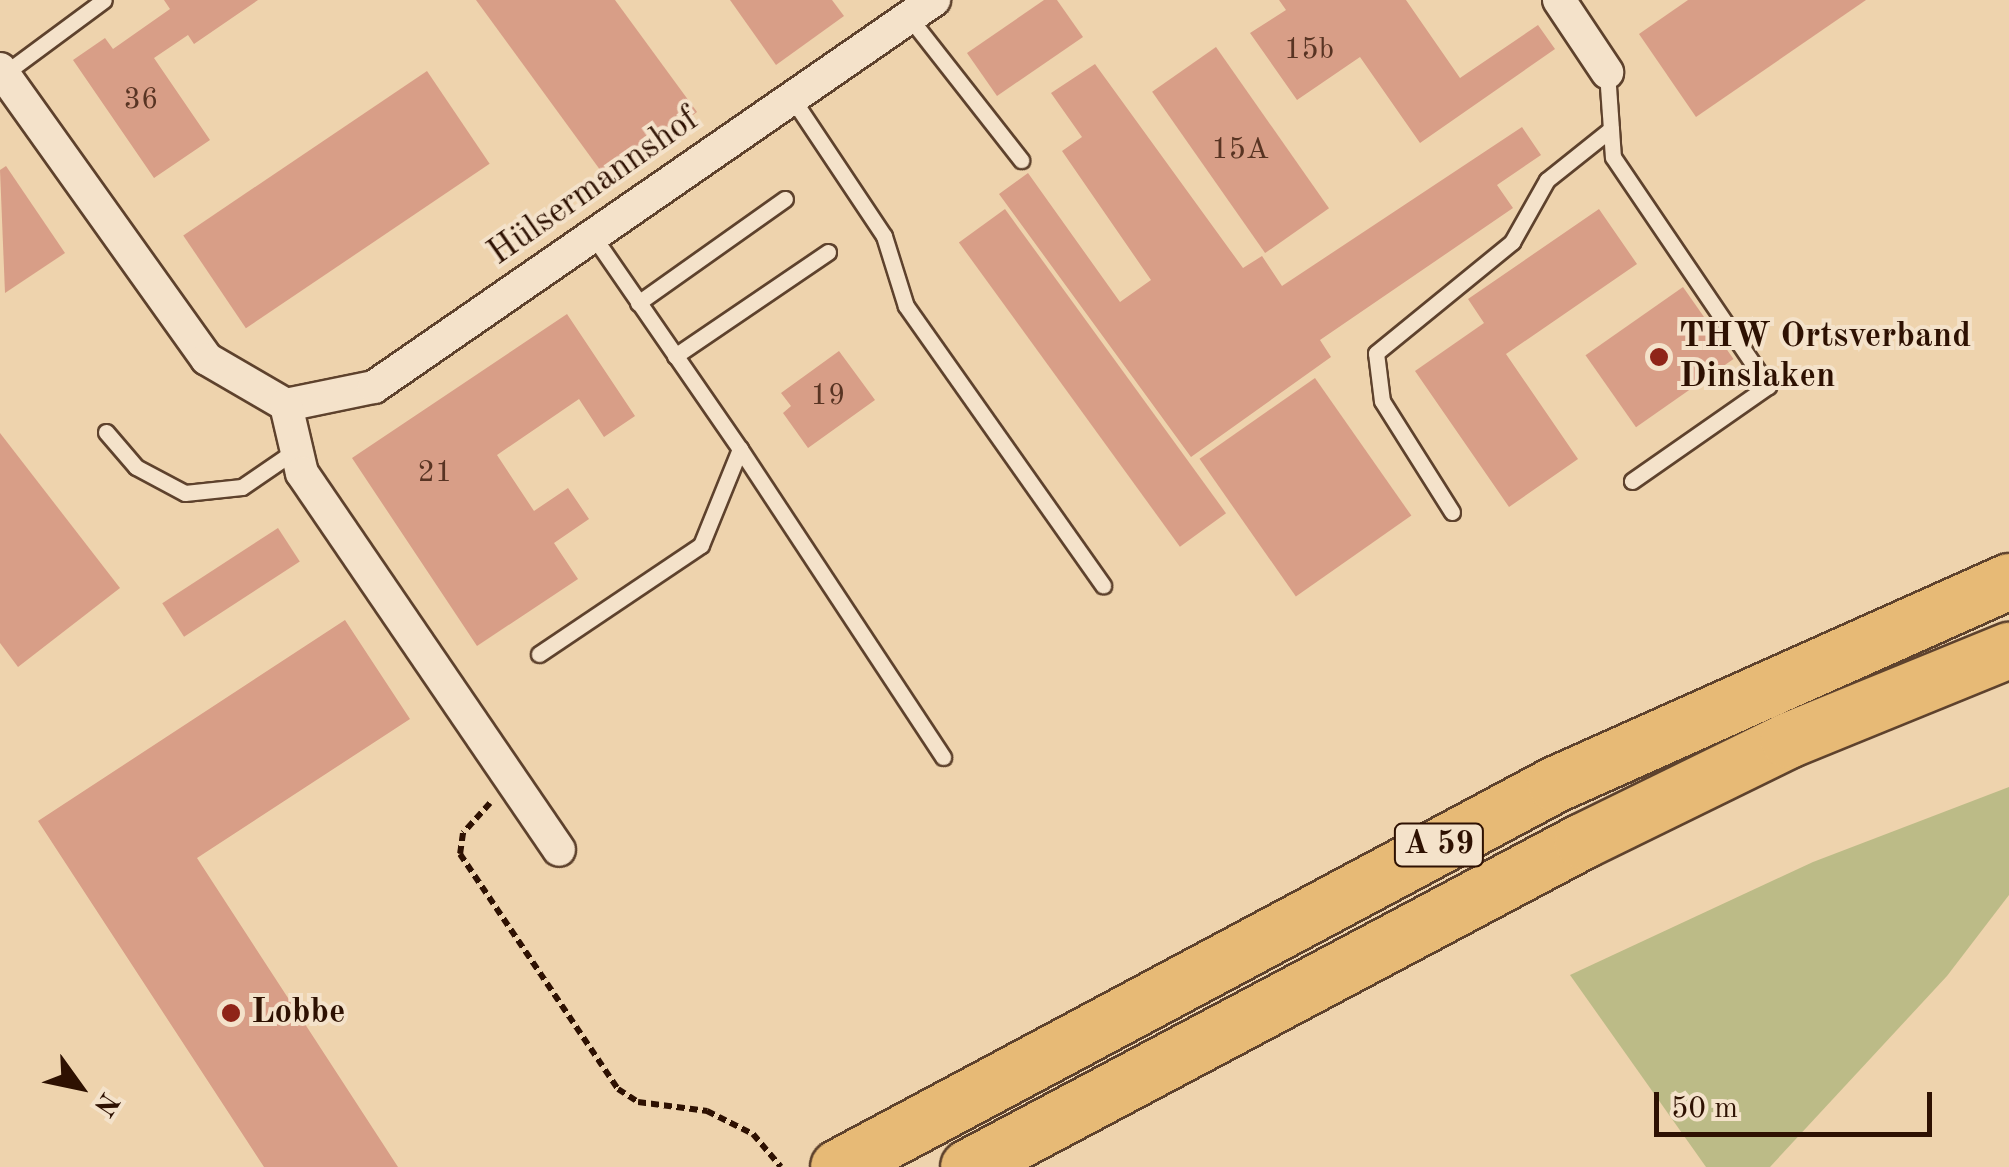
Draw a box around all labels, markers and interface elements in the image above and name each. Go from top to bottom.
house number: 15b [1284,32,1334,68]
house number: 36 [124,82,158,118]
street label: Hülsermannshof [481,99,707,275]
house number: 15A [1211,132,1269,168]
place label: THW Ortsverband Dinslaken [1679,316,1971,398]
marker: THW Ortsverband Dinslaken [1648,346,1670,368]
house number: 19 [811,378,845,414]
house number: 21 [418,455,452,491]
road number: A 59 [1392,818,1486,872]
place label: Lobbe [251,992,346,1034]
marker: Lobbe [220,1002,242,1024]
north arrow [30,1037,130,1137]
scale bar [1659,1072,1936,1134]
text: N [88,1087,123,1120]
text: 50 m [1671,1094,1738,1124]

